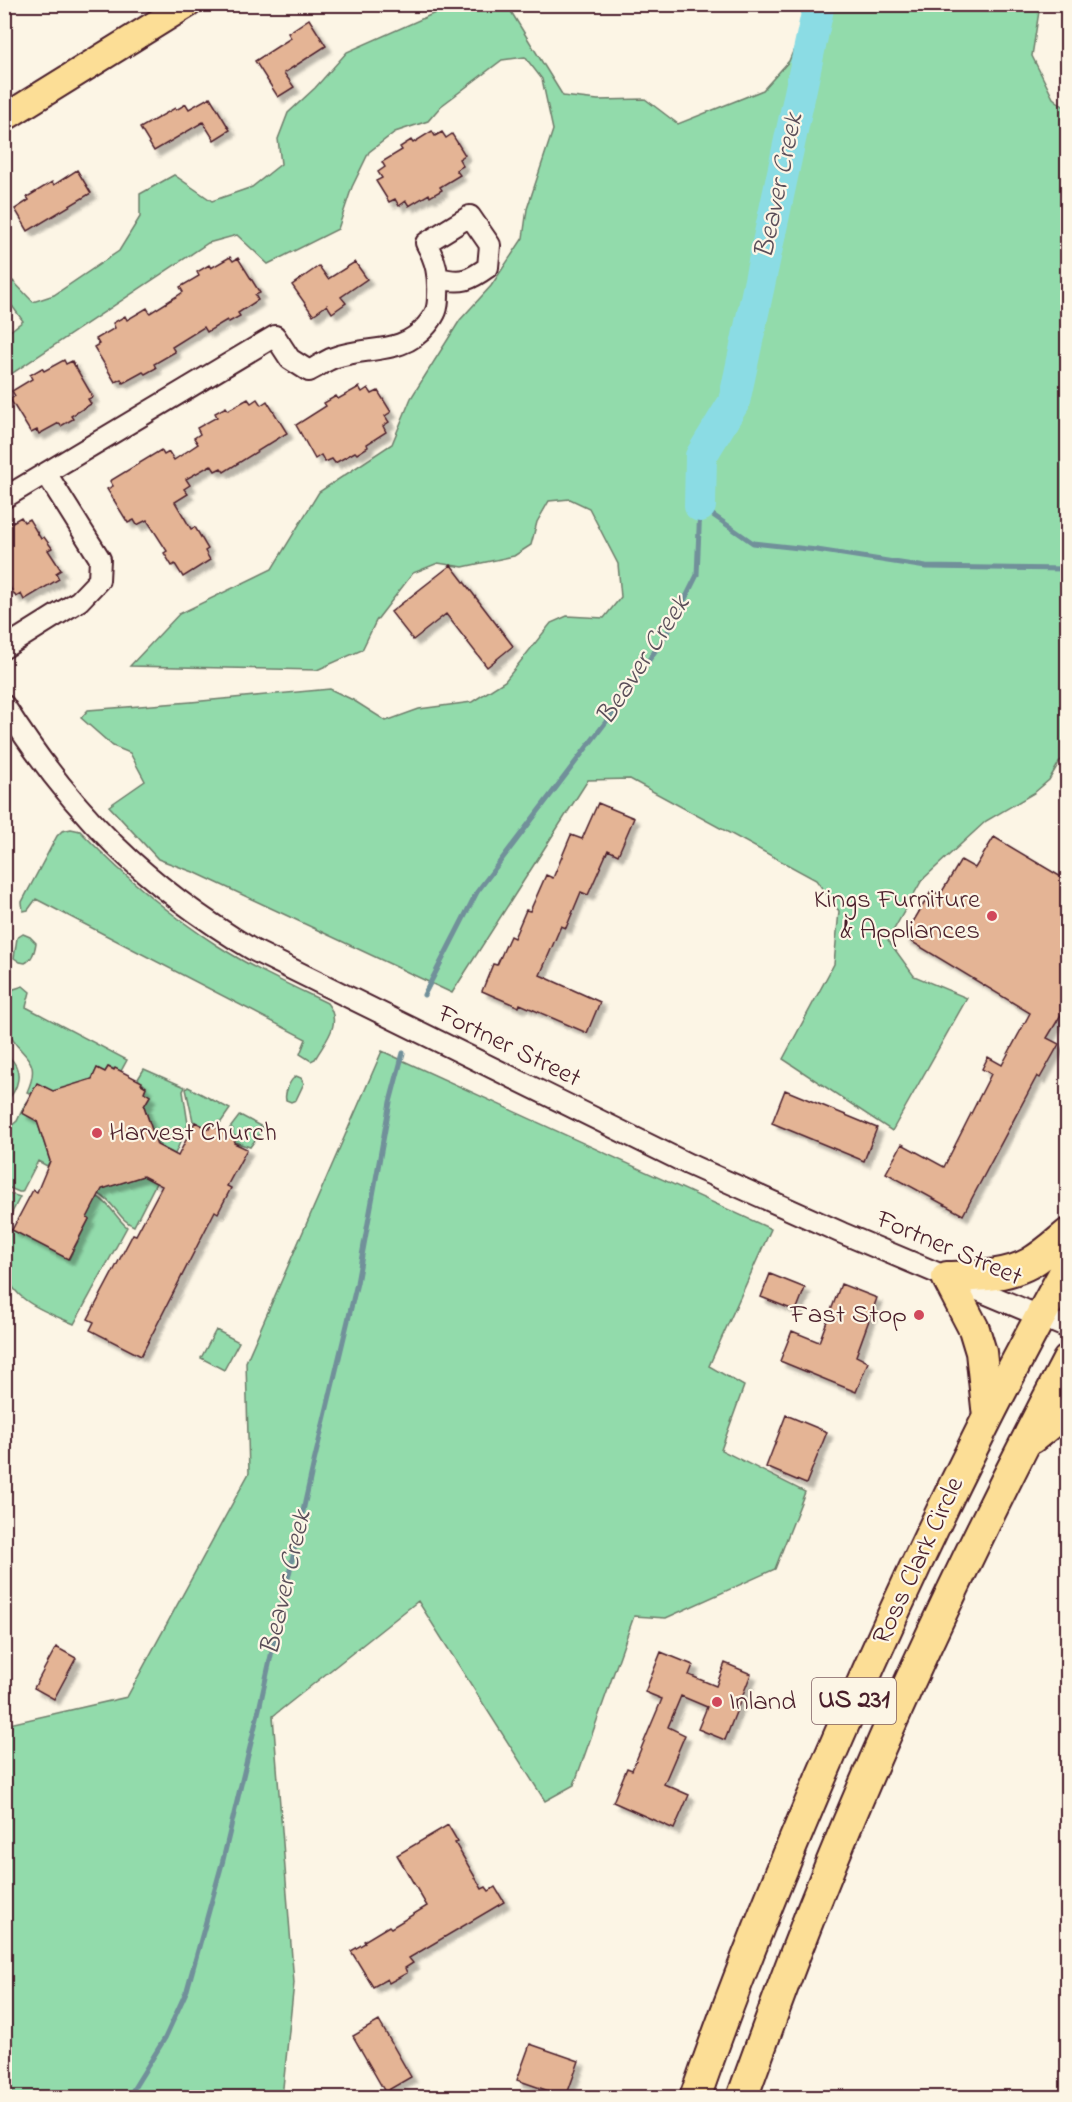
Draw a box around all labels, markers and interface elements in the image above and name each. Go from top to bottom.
water label: Beaver Creek [745,108,816,263]
water label: Beaver Creek [587,586,702,734]
place label: Kings Furniture & Appliances [814,881,981,951]
marker: Kings Furniture & Appliances [985,909,999,923]
street label: Fortner Street [430,995,587,1099]
place label: Harvest Church [109,1114,277,1153]
marker: Harvest Church [90,1126,104,1140]
street label: Fortner Street [869,1200,1028,1297]
place label: Fast Stop [789,1296,907,1335]
marker: Fast Stop [912,1308,926,1322]
street label: Ross Clark Circle [863,1470,975,1651]
water label: Beaver Creek [250,1505,324,1660]
road number: US 231 [812,1678,896,1724]
place label: Inland [729,1683,796,1722]
marker: Inland [710,1695,724,1709]

